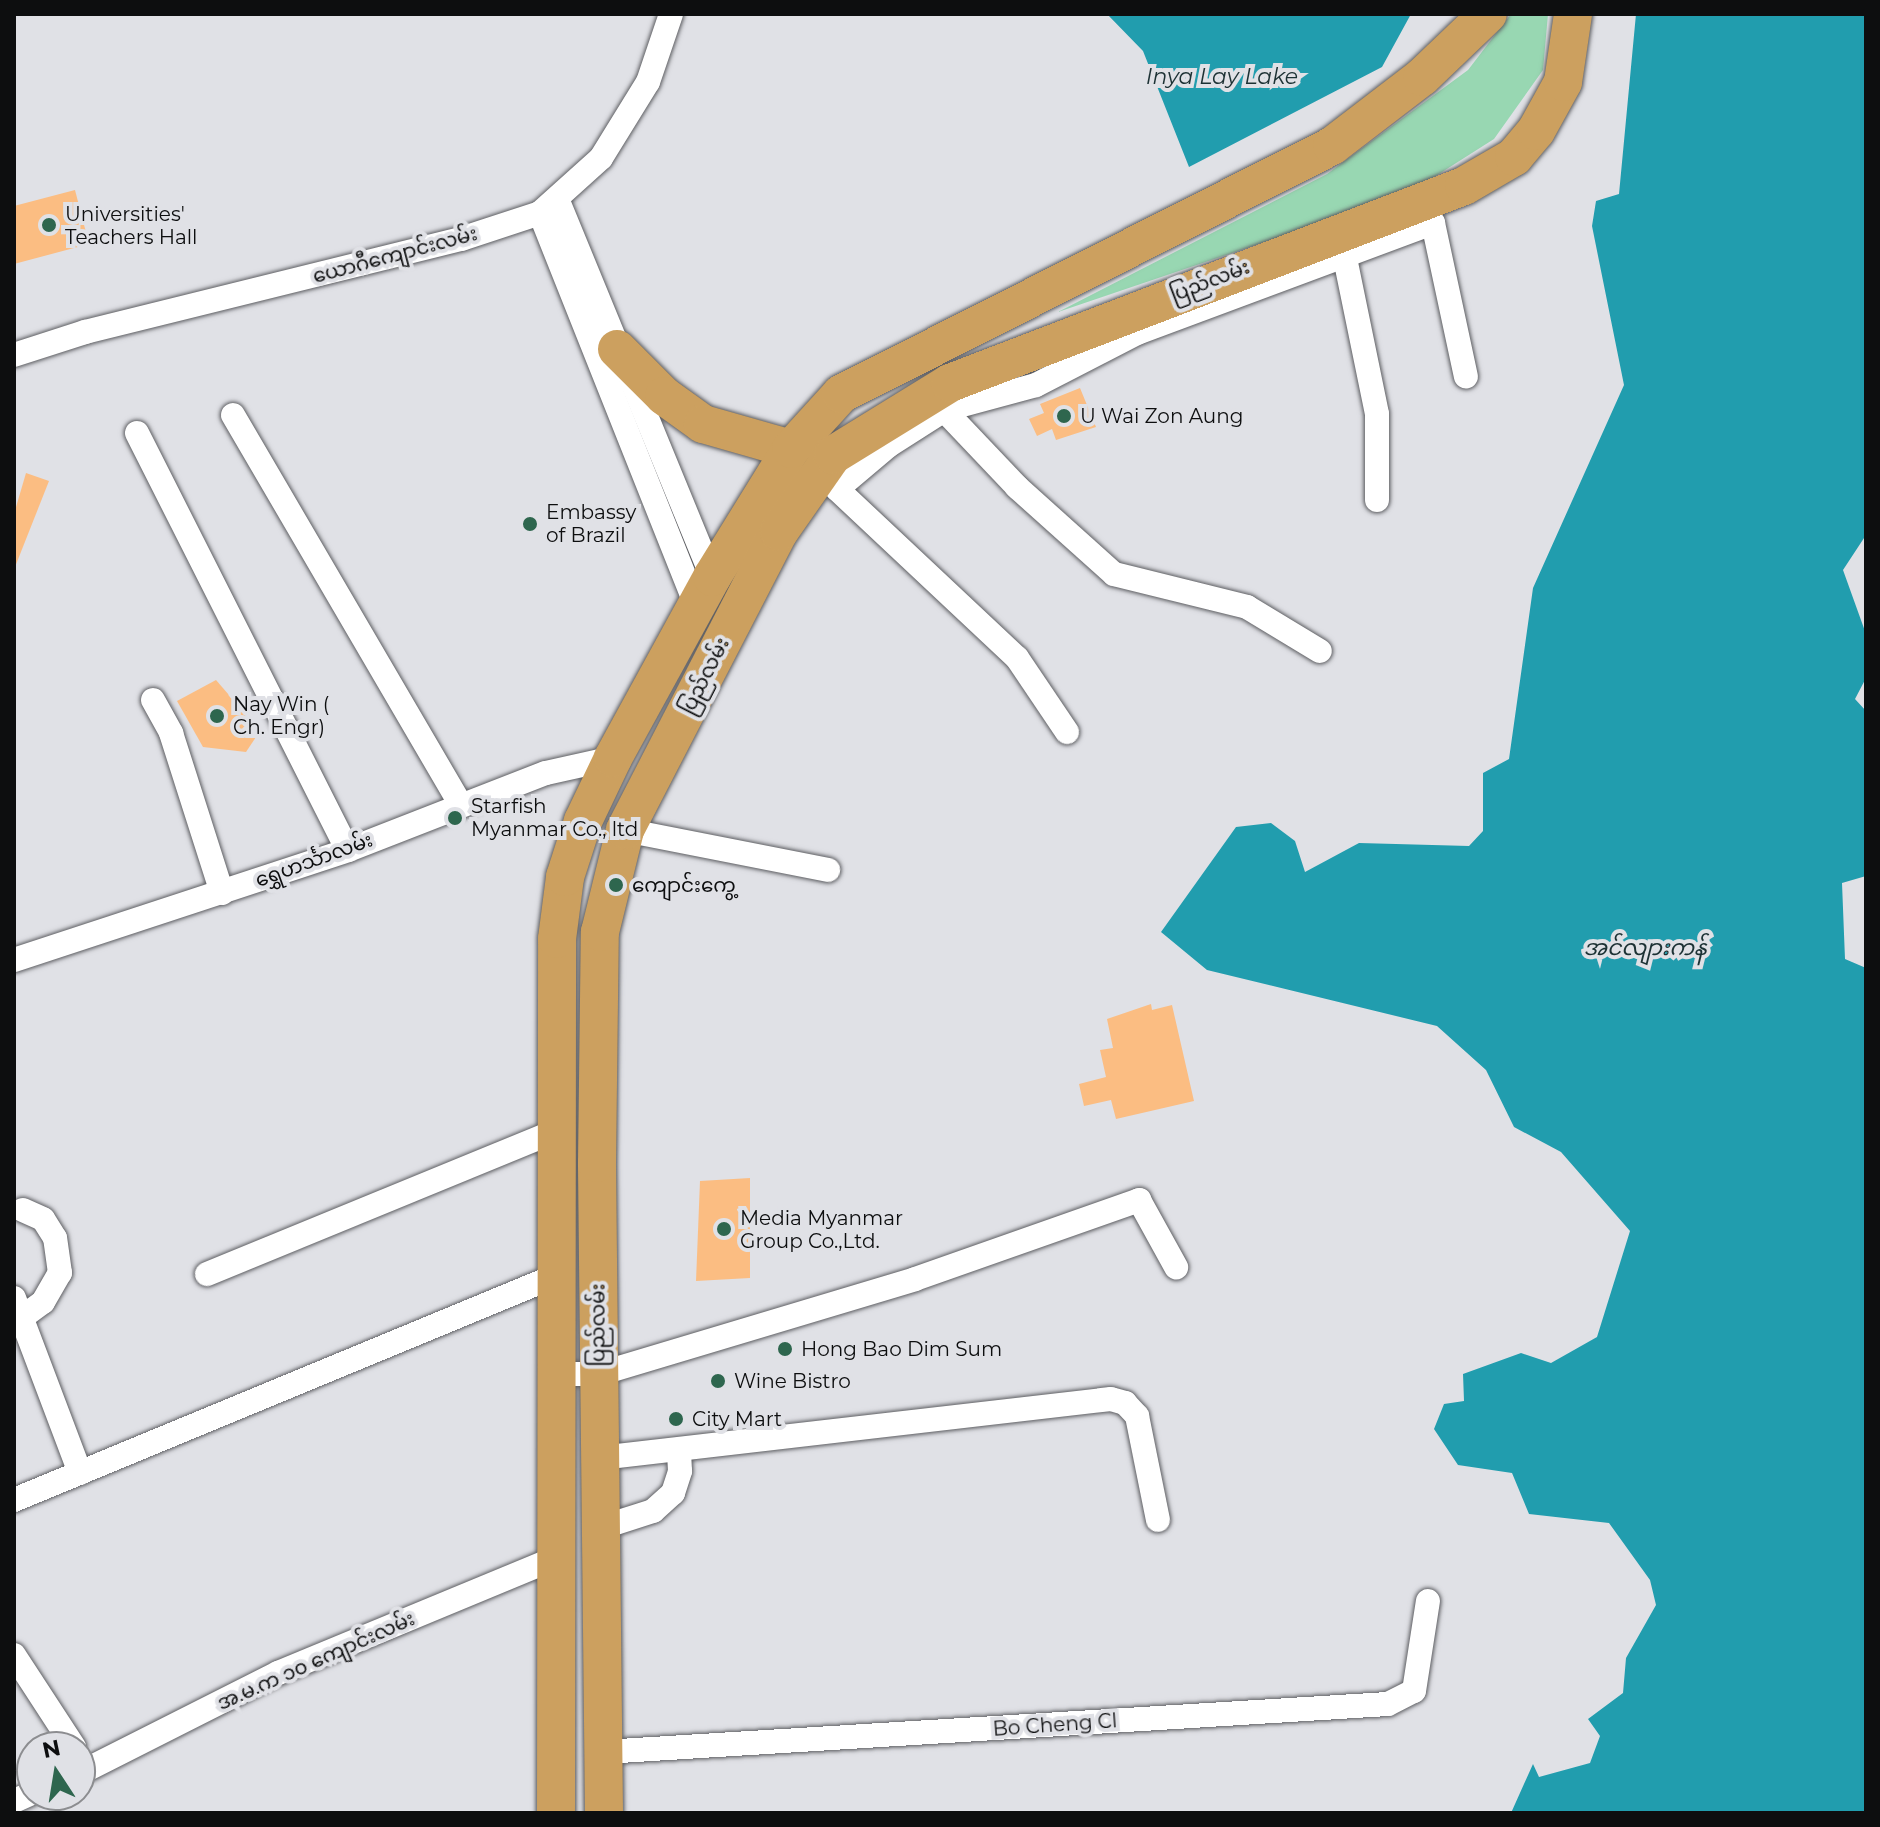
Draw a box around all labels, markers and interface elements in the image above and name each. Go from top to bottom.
water label: Inya Lay Lake [1146,64,1298,90]
place label: Universities' Teachers Hall [65,202,197,249]
marker: Universities' Teachers Hall [40,216,58,234]
street label: ယောဂီကျောင်းလမ်း [310,221,480,289]
street label: ပြည်လမ်း [1167,255,1253,307]
place label: U Wai Zon Aung [1080,404,1243,428]
marker: U Wai Zon Aung [1055,407,1073,425]
place label: Embassy of Brazil [546,500,636,547]
marker: Embassy of Brazil [521,515,539,533]
street label: ပြည်လမ်း [675,633,735,719]
place label: Nay Win ( Ch. Engr) [233,692,329,739]
marker: Nay Win ( Ch. Engr) [208,707,226,725]
place label: Starfish Myanmar Co., ltd [471,794,638,841]
marker: Starfish Myanmar Co., ltd [446,809,464,827]
street label: ရွှေဟင်္သာလမ်း [252,828,376,892]
place label: ကျောင်းကွေ့ [632,873,736,897]
marker: ကျောင်းကွေ့ [607,876,625,894]
water label: အင်လျားကန် [1583,935,1707,961]
place label: Media Myanmar Group Co.,Ltd. [740,1206,903,1253]
marker: Media Myanmar Group Co.,Ltd. [715,1220,733,1238]
street label: ပြည်လမ်း [586,1283,610,1367]
place label: Hong Bao Dim Sum [801,1337,1002,1361]
marker: Hong Bao Dim Sum [776,1340,794,1358]
place label: Wine Bistro [734,1369,851,1393]
marker: Wine Bistro [709,1372,727,1390]
place label: City Mart [692,1407,782,1431]
marker: City Mart [667,1410,685,1428]
street label: အ.မ.က ၁၀ ကျောင်းလမ်း [213,1607,419,1715]
street label: Bo Cheng Cl [992,1709,1118,1741]
north arrow [16,1731,96,1811]
text: N [40,1734,63,1764]

